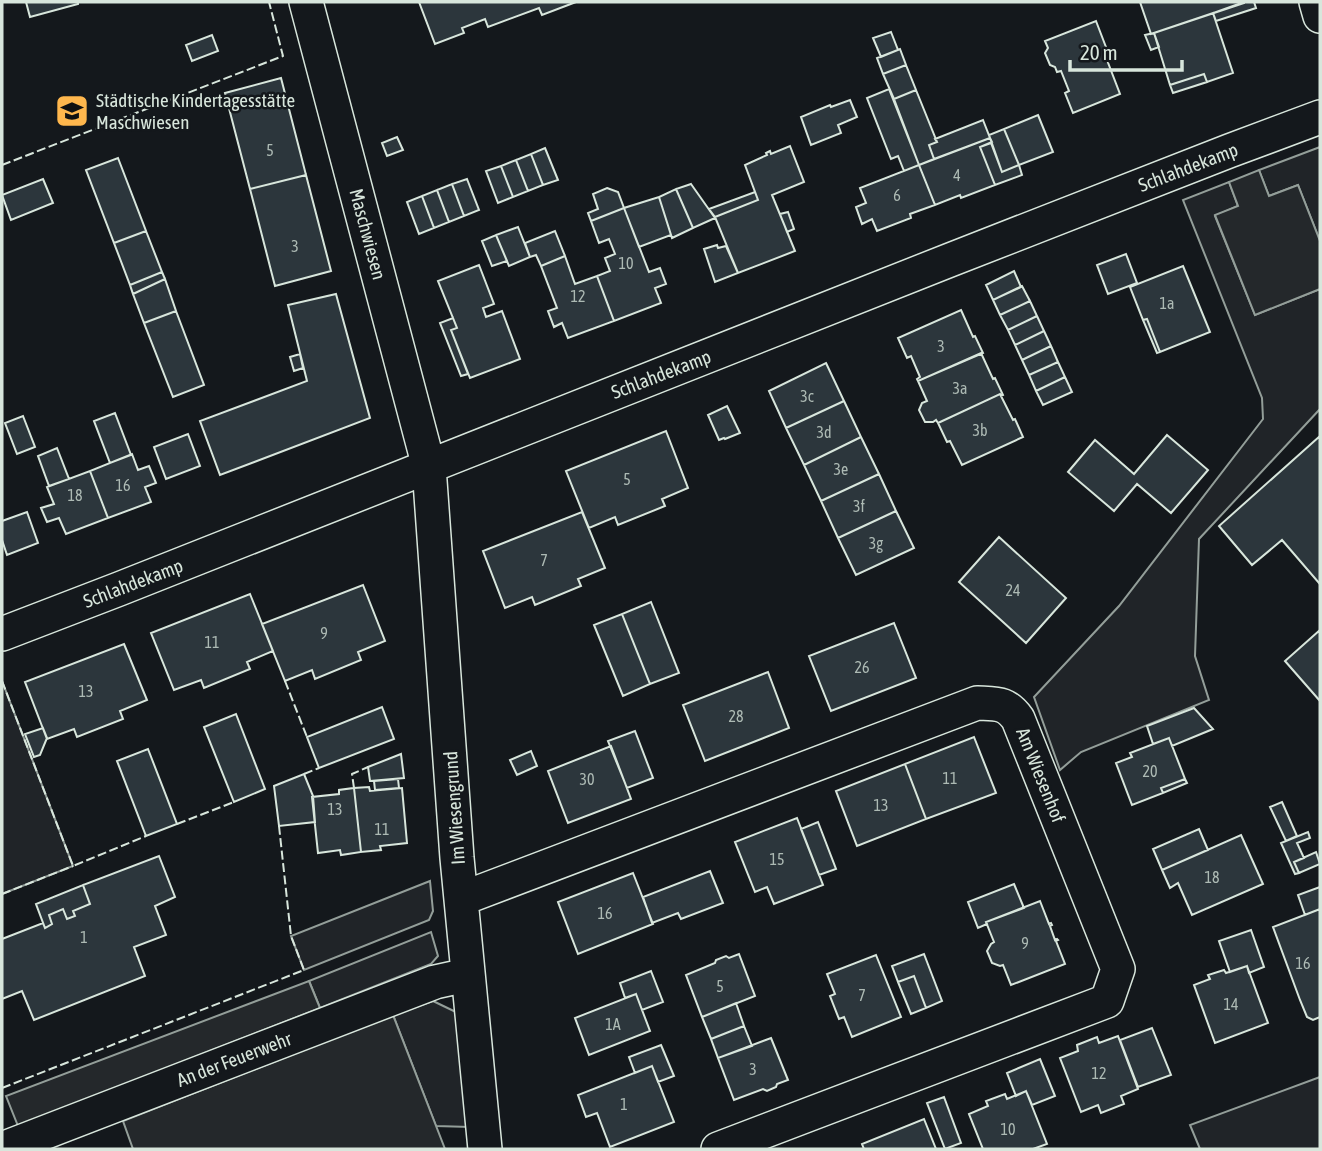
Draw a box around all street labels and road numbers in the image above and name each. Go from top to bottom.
street label: Schlahdekamp [1135,138,1241,196]
street label: Maschwiesen [345,186,391,282]
street label: Schlahdekamp [608,345,714,403]
street label: Schlahdekamp [80,554,186,612]
street label: Am Wiesenhof [1012,724,1070,826]
street label: Im Wiesengrund [439,751,469,865]
street label: An der Feuerwehr [174,1027,295,1091]

